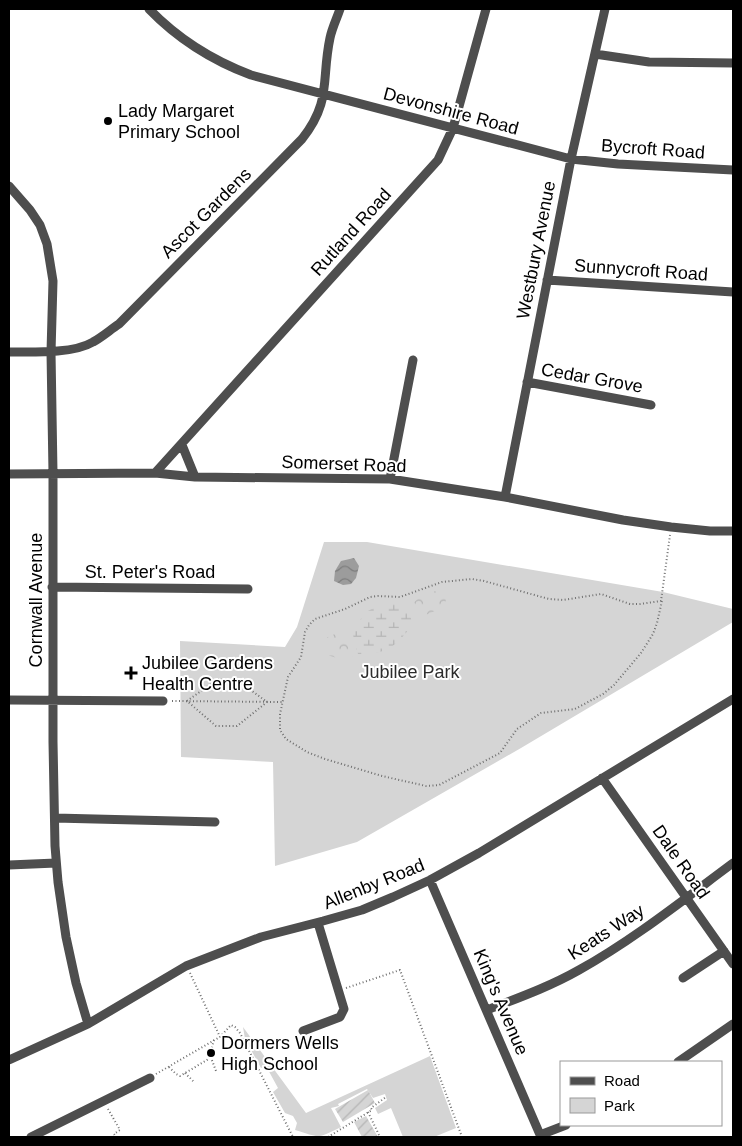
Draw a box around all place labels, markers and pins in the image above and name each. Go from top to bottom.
place label: Lady Margaret Primary School [118,101,240,142]
marker: Lady Margaret Primary School [102,115,114,127]
place label: Jubilee Gardens Health Centre [142,653,273,694]
marker: Jubilee Gardens Health Centre [124,666,138,680]
place label: Dormers Wells High School [221,1033,339,1074]
marker: Dormers Wells High School [205,1047,217,1059]

